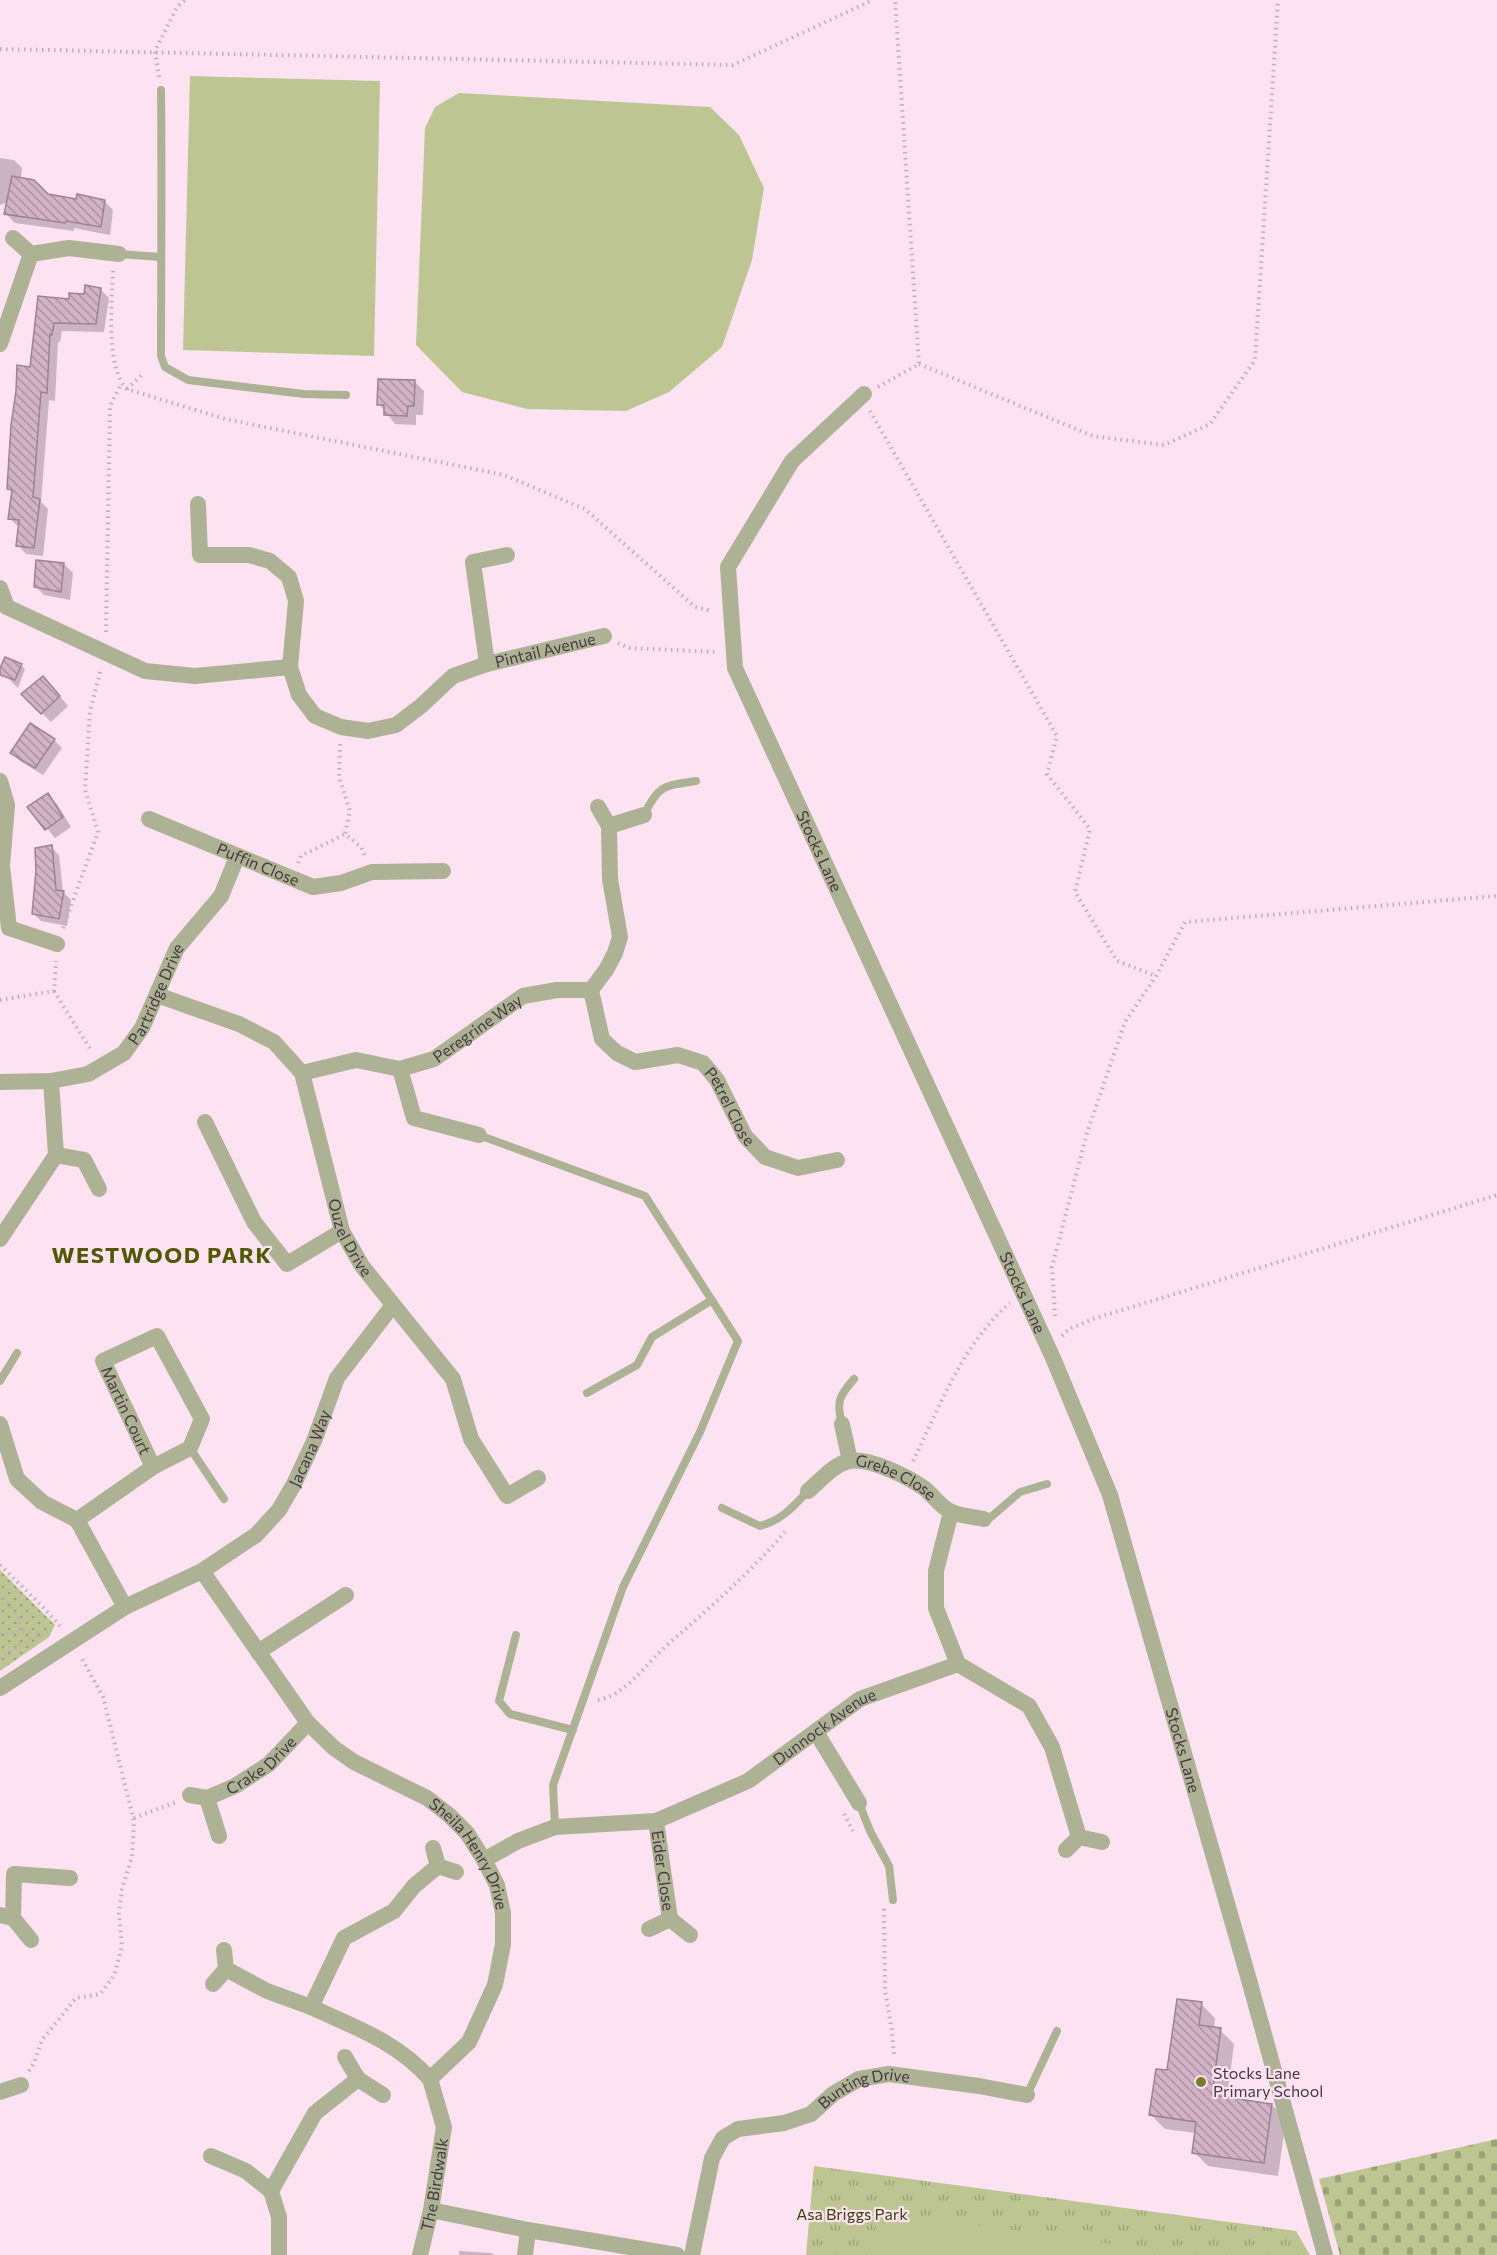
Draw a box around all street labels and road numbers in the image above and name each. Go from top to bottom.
street label: Pintail Avenue [493,628,597,671]
street label: Stocks Lane [793,807,847,895]
street label: Puffin Close [214,838,302,889]
street label: Partridge Drive [123,938,187,1048]
street label: Peregrine Way [429,990,525,1066]
street label: Petrel Close [701,1063,759,1149]
street label: Ouzel Drive [325,1196,377,1280]
street label: Stocks Lane [996,1249,1050,1336]
street label: Martin Court [98,1363,156,1458]
street label: Jacana Way [284,1407,334,1489]
street label: Grebe Close [855,1450,941,1504]
street label: Dunnock Avenue [769,1684,878,1769]
street label: Stocks Lane [1162,1705,1205,1795]
street label: Crake Drive [223,1732,300,1798]
street label: Sheila Henry Drive [426,1793,512,1911]
street label: Eider Close [648,1829,679,1912]
street label: Bunting Drive [813,2064,911,2112]
street label: The Birdwalk [416,2136,451,2233]

